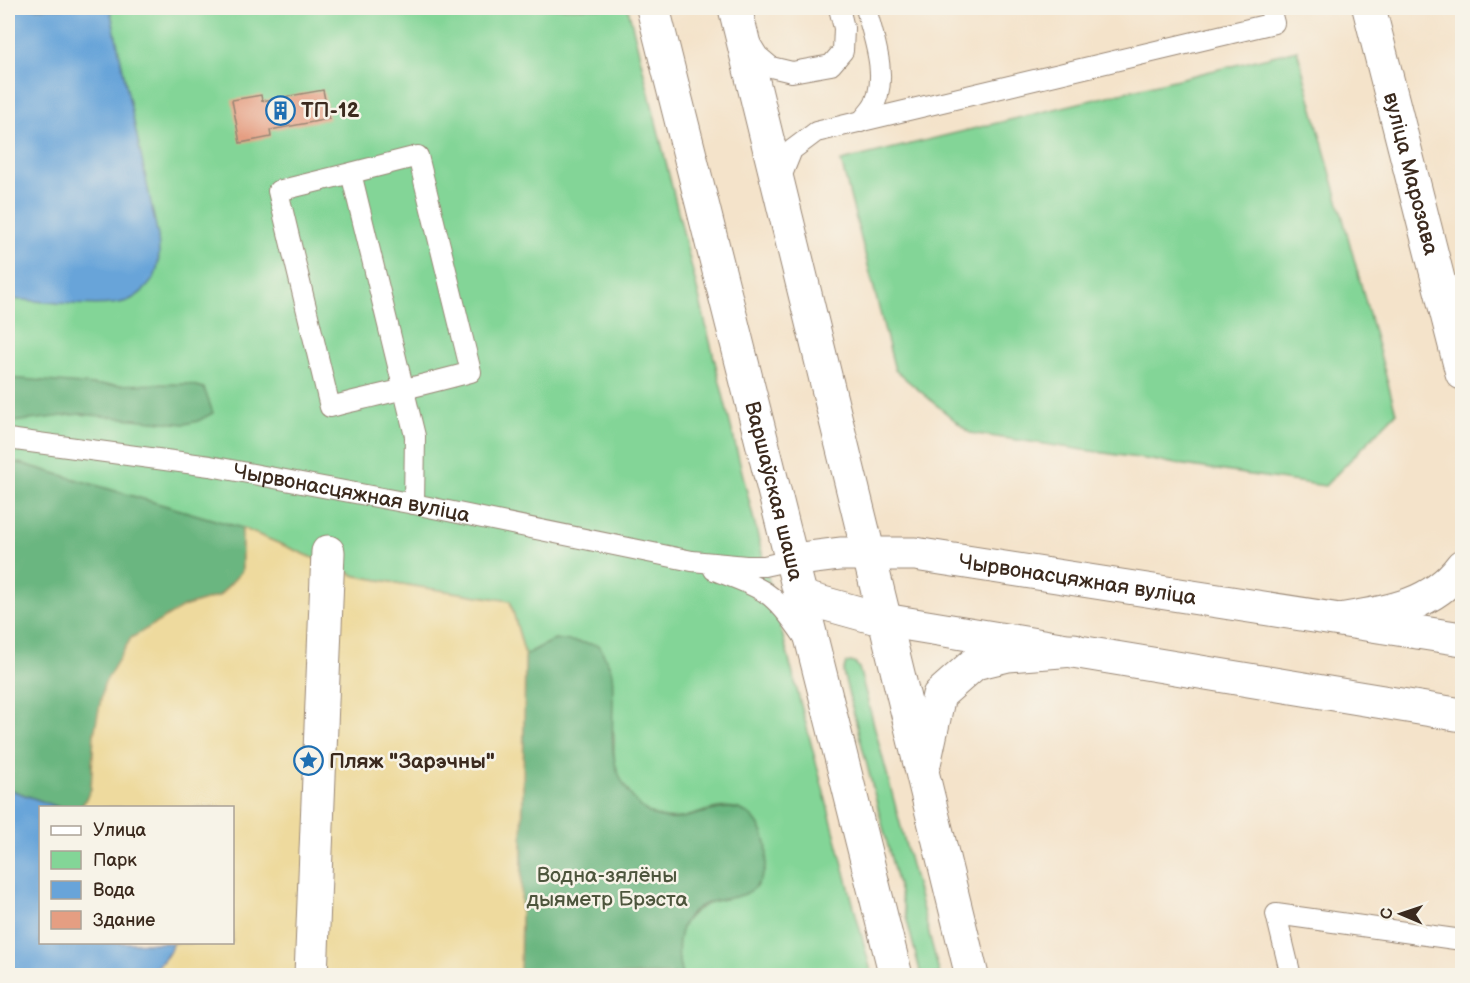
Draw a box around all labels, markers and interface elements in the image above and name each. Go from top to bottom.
street label: вуліца Марозава [1379,90,1444,258]
building icon: ТП-12 [264,94,296,126]
place label: ТП-12 [301,98,360,123]
street label: Варшаўская шаша [740,399,809,584]
street label: Чырвонасцяжная вуліца [231,458,473,528]
street label: Чырвонасцяжная вуліца [957,548,1199,610]
place icon: Пляж "Зарэчны" [292,745,324,777]
place label: Пляж "Зарэчны" [329,749,495,774]
legend [39,806,234,944]
text: Улица [93,820,147,841]
text: Парк [93,850,137,871]
park label: Водна-зялёны дыяметр Брэста [526,863,688,912]
text: Вода [93,880,135,901]
north arrow [1371,884,1431,944]
text: С [1378,908,1397,919]
text: Здание [93,910,155,931]

